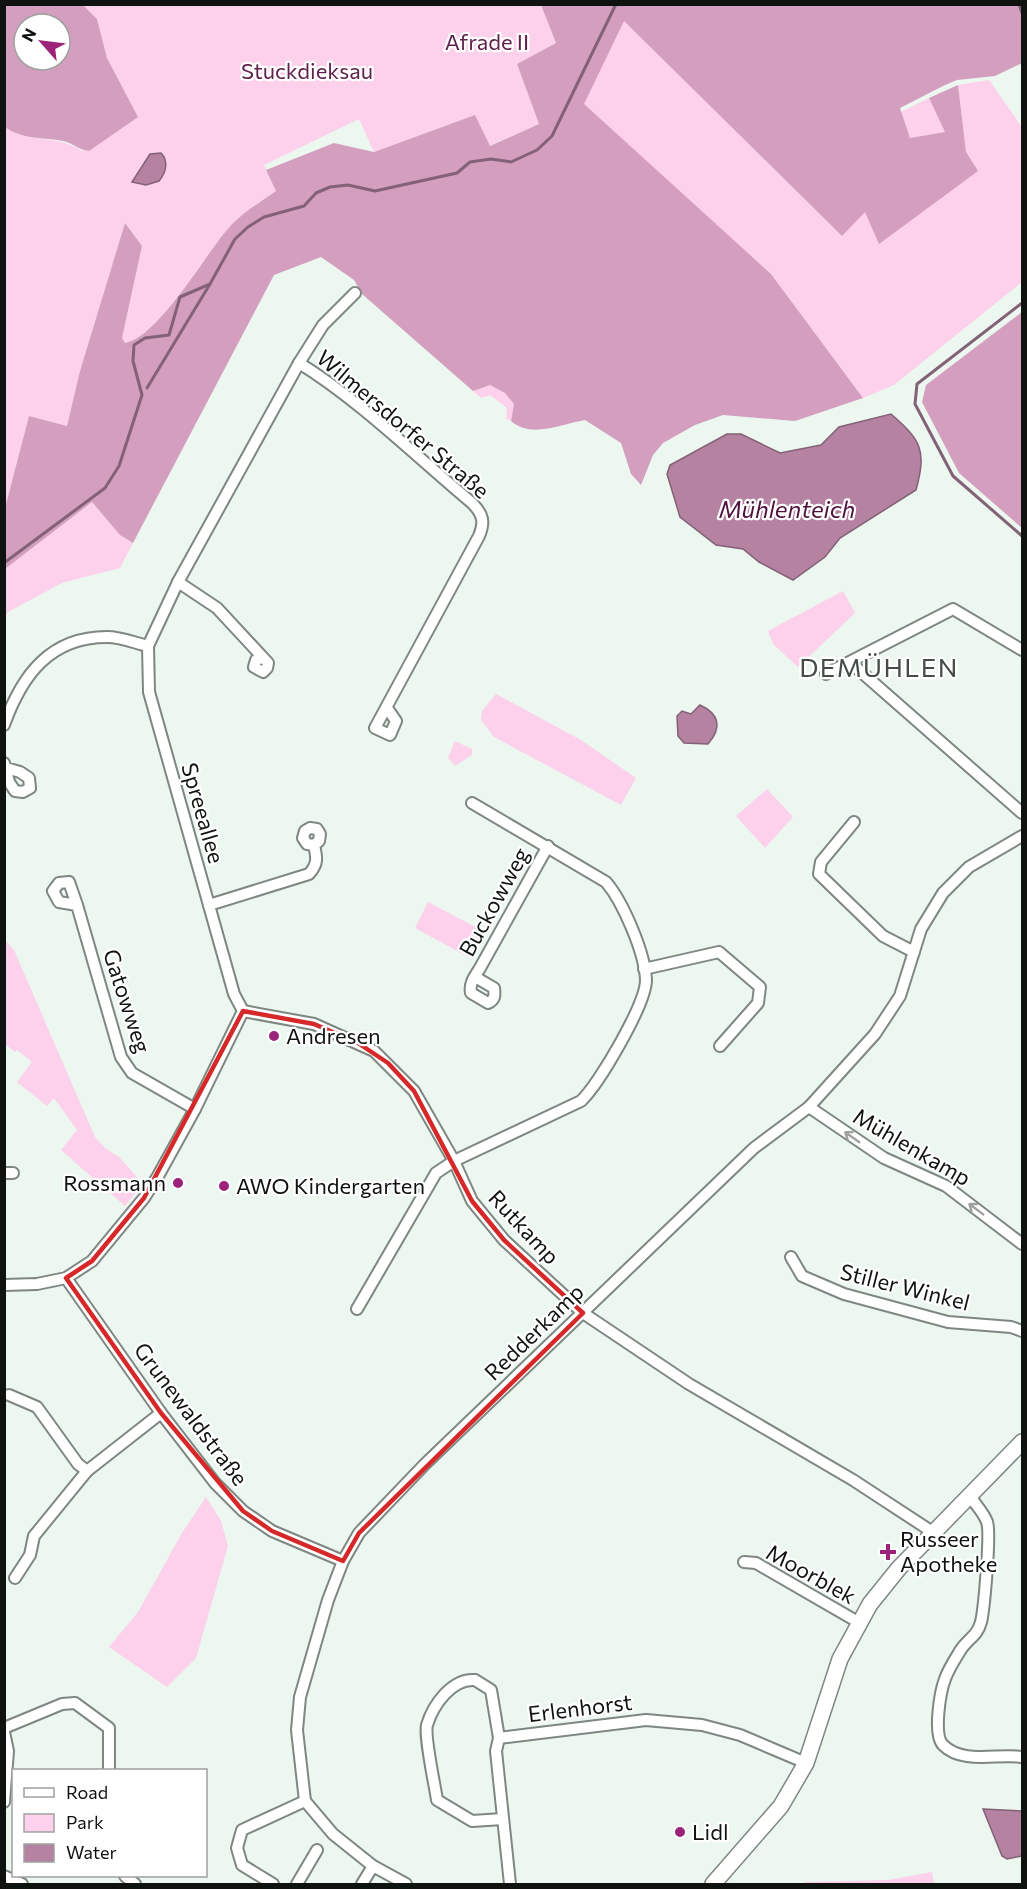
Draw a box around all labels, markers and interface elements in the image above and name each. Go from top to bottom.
north arrow [12,12,72,72]
text: N [17,25,40,44]
park label: Afrade II [445,28,529,55]
park label: Stuckdieksau [241,57,373,84]
street label: Wilmersdorfer Straße [312,344,495,504]
water label: Mühlenteich [719,494,855,523]
district label: DEMÜHLEN [799,651,959,682]
street label: Spreeallee [176,759,231,866]
street label: Buckowweg [453,843,534,961]
street label: Gatowweg [98,946,157,1056]
place label: Andresen [286,1022,381,1049]
marker: Andresen [267,1029,281,1043]
street label: Mühlenkamp [849,1102,976,1191]
one-way arrow [845,1131,861,1143]
place label: Rossmann [63,1169,166,1196]
place label: AWO Kindergarten [236,1172,425,1199]
marker: Rossmann [171,1176,185,1190]
marker: AWO Kindergarten [217,1179,231,1193]
street label: Rutkamp [483,1184,565,1269]
one-way arrow [968,1203,984,1216]
street label: Stiller Winkel [838,1257,973,1316]
street label: Redderkamp [479,1278,589,1385]
street label: Grunewaldstraße [129,1337,254,1491]
place label: Russeer Apotheke [900,1525,997,1577]
street label: Moorblek [762,1538,861,1609]
marker: Russeer Apotheke [881,1545,895,1559]
street label: Erlenhorst [526,1688,634,1727]
legend [12,1769,207,1877]
text: Road [66,1781,108,1803]
text: Park [66,1811,104,1833]
place label: Lidl [692,1818,729,1845]
marker: Lidl [673,1825,687,1839]
text: Water [66,1841,117,1863]

